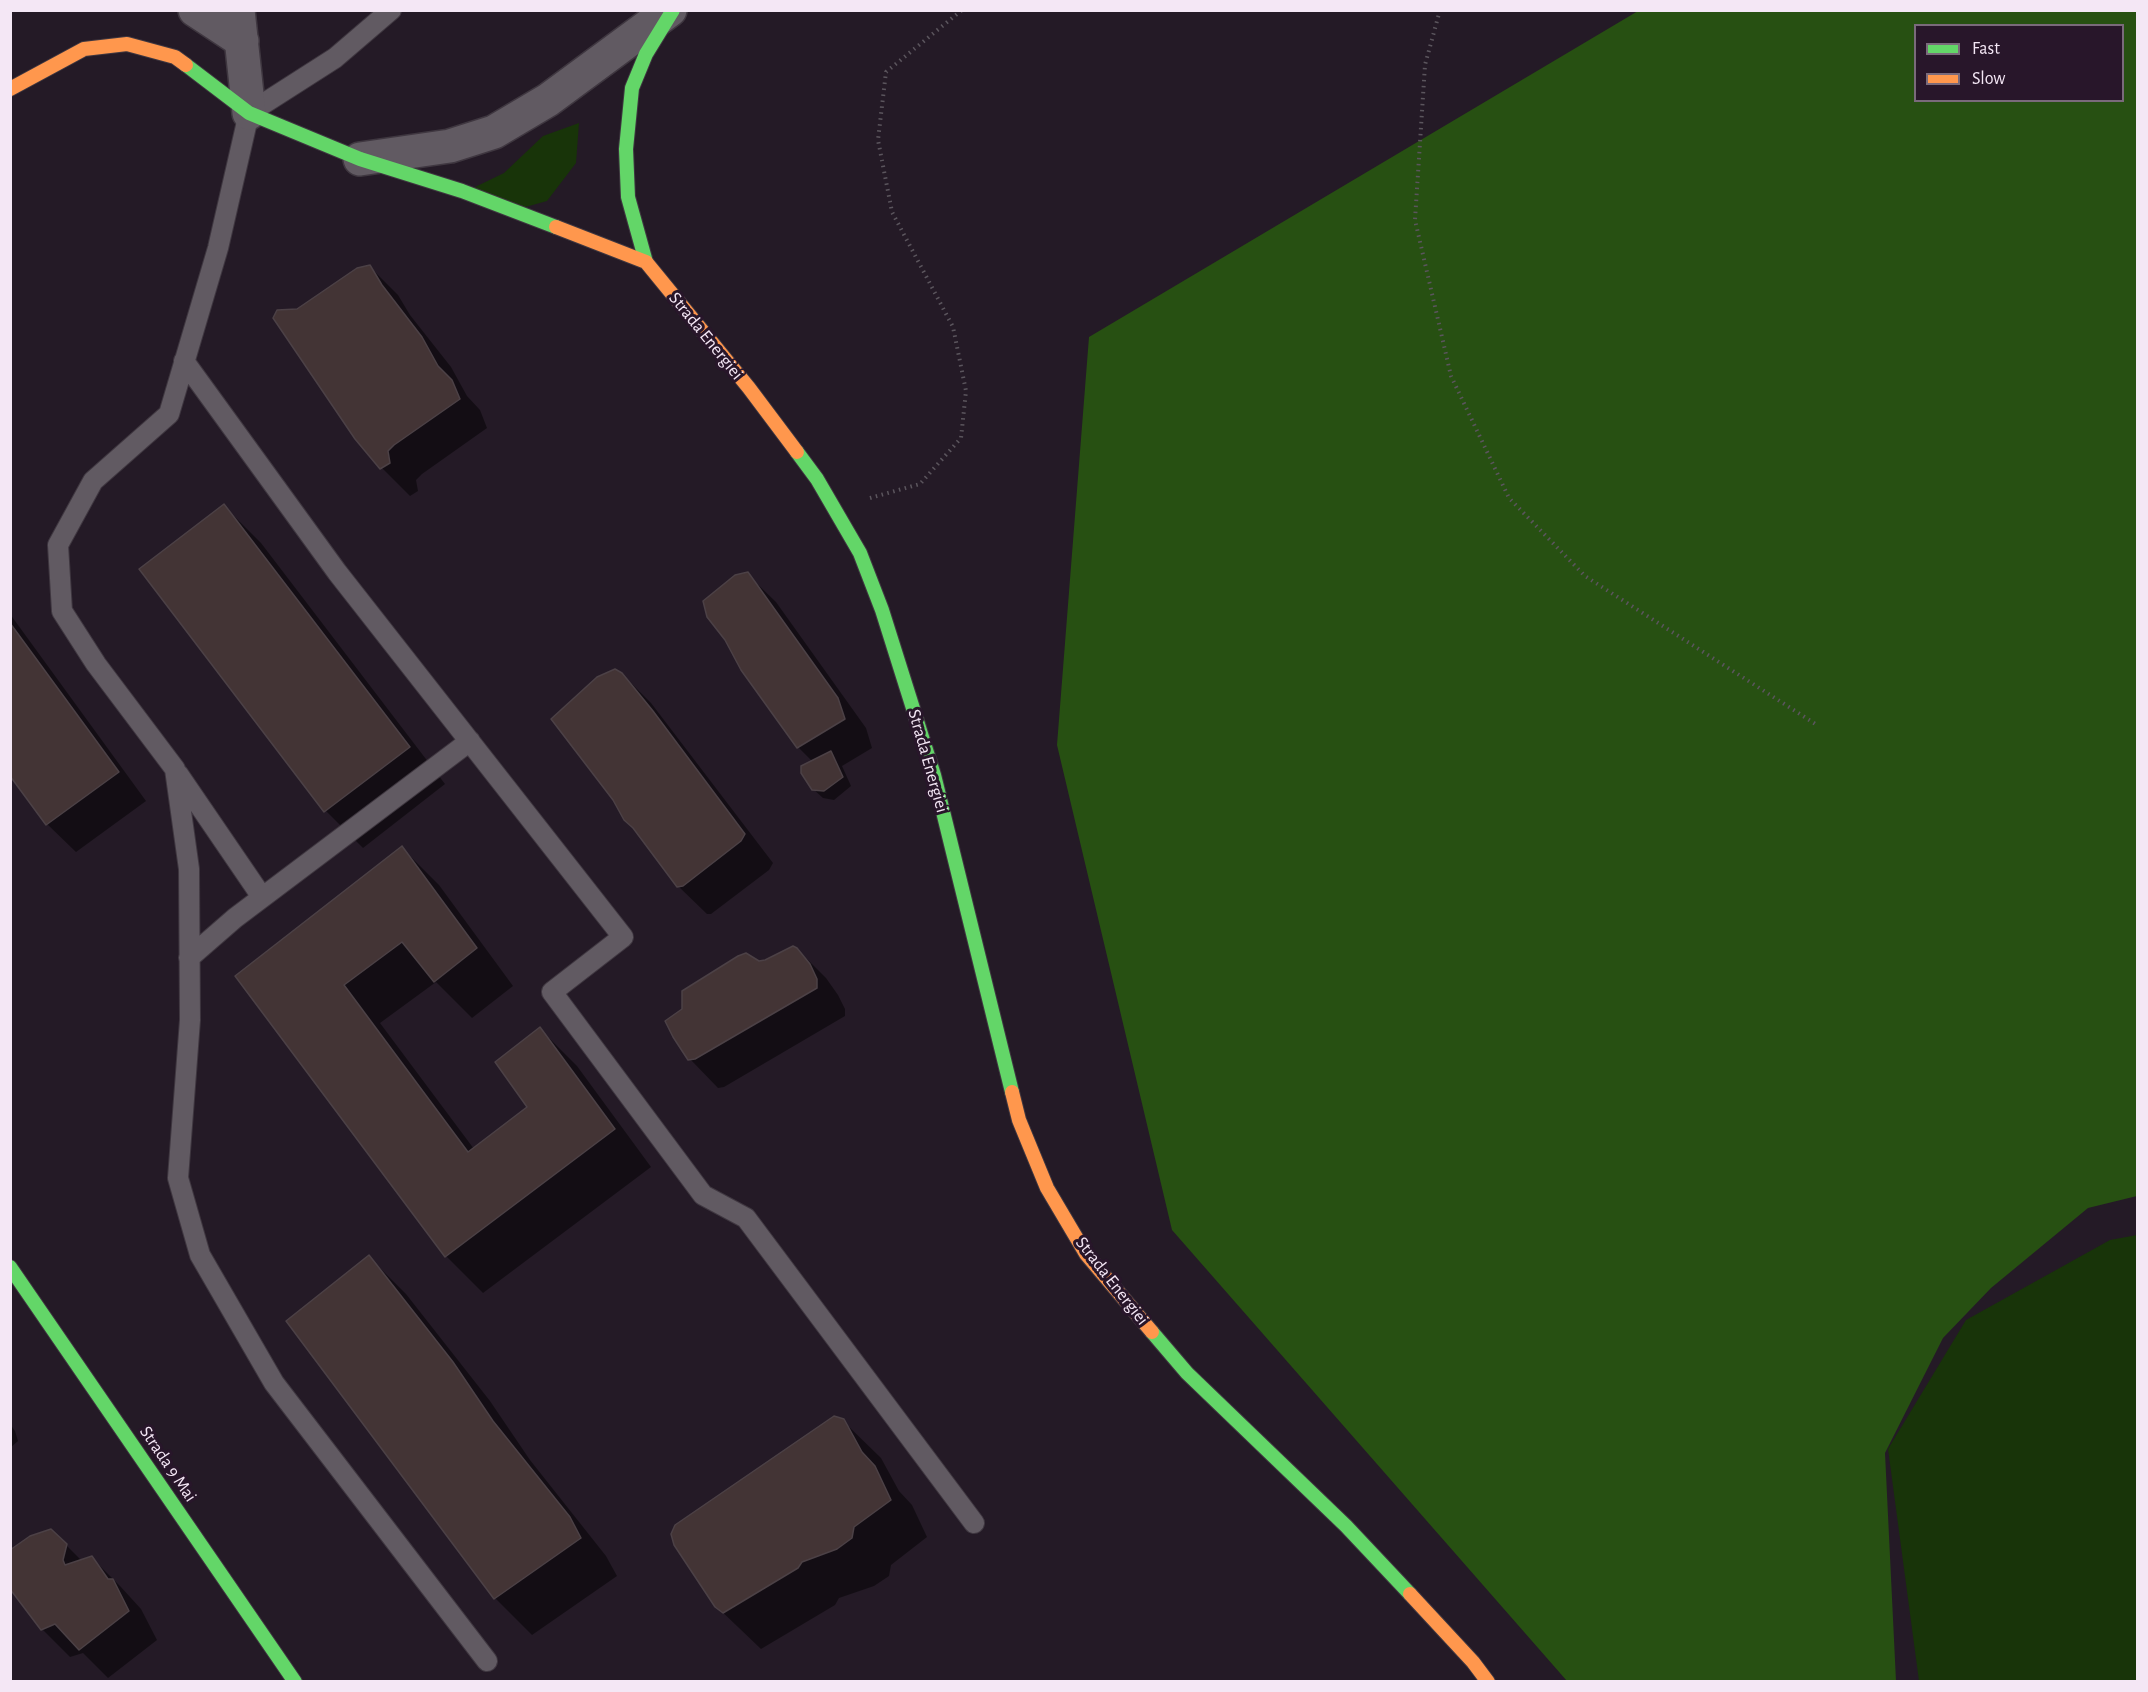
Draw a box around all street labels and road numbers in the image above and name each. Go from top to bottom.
street label: Strada Energiei [664,288,748,384]
street label: Strada Energiei [903,707,953,815]
street label: Strada Energiei [1071,1232,1153,1330]
street label: Strada 9 Mai [135,1422,201,1506]

